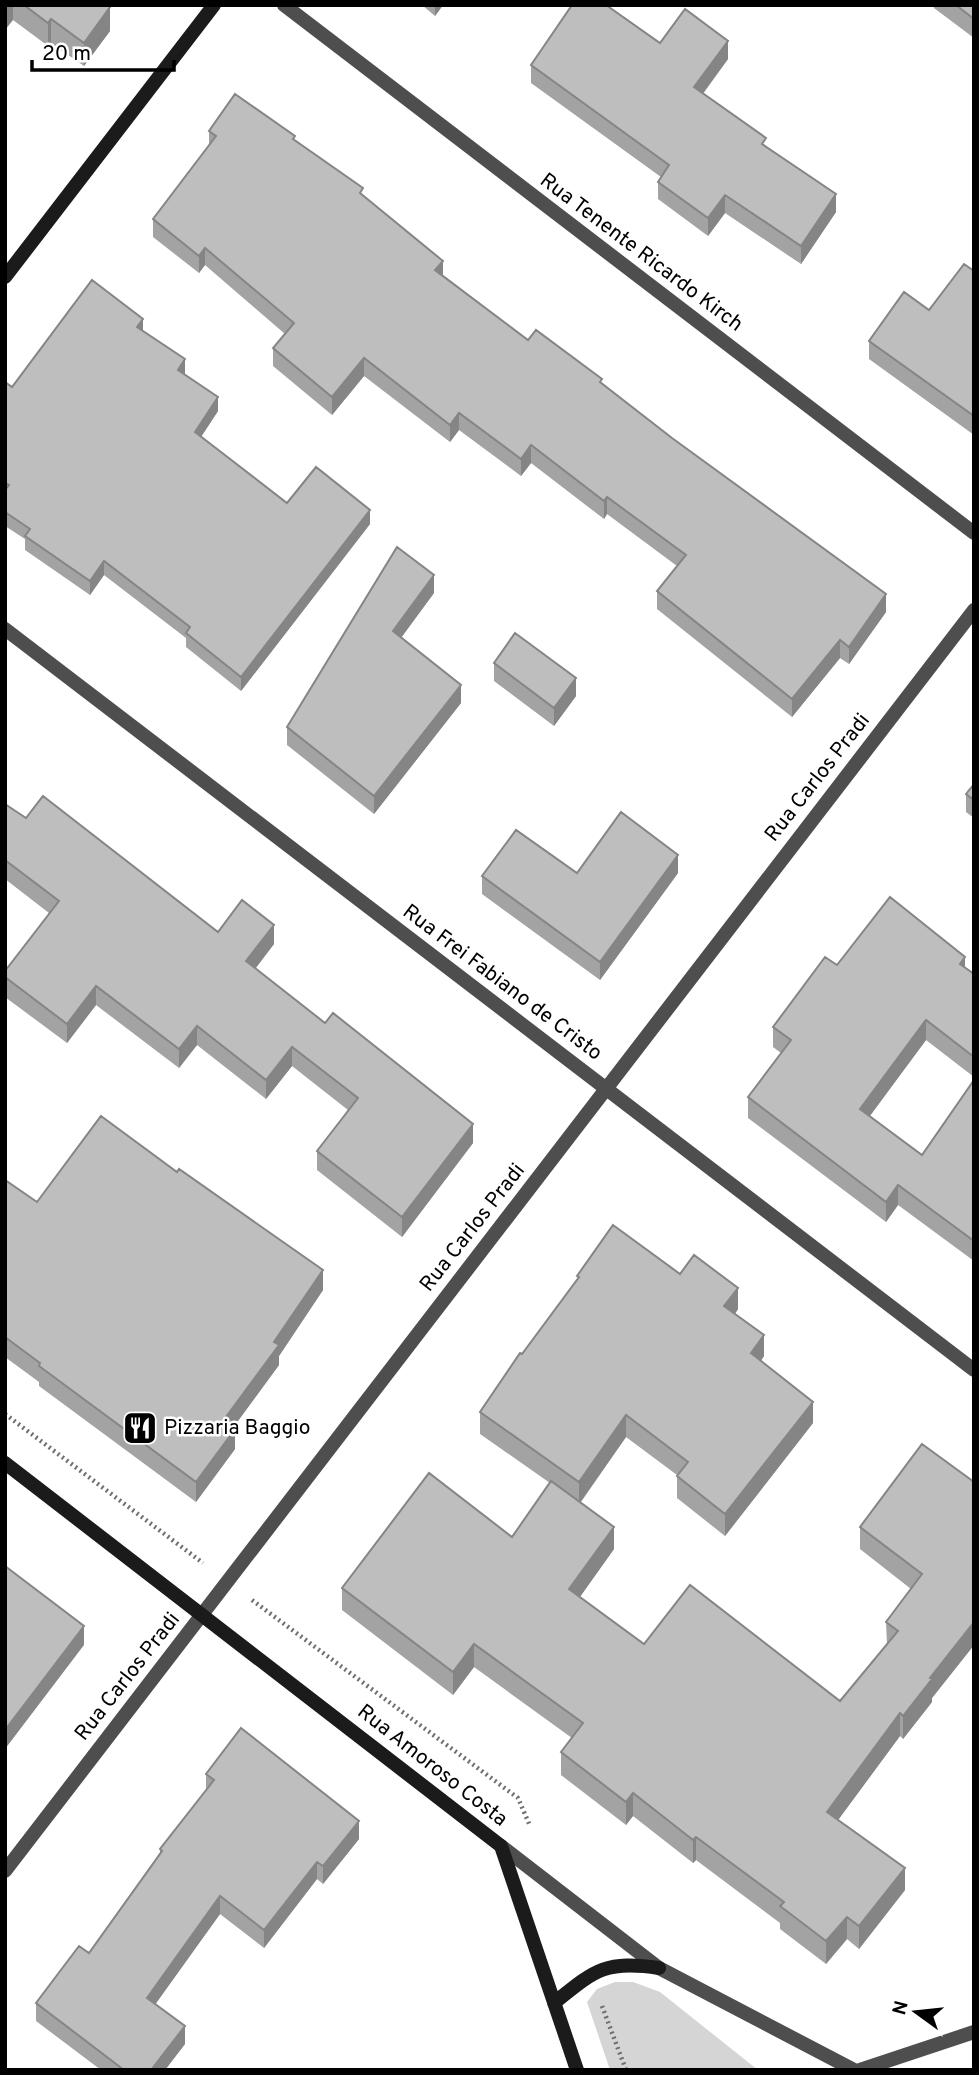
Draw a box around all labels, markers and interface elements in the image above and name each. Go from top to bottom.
scale bar [32,28,173,72]
text: 20 m [42,41,91,68]
street label: Rua Tenente Ricardo Kirch [534,168,748,338]
street label: Rua Carlos Pradi [759,708,877,848]
street label: Rua Frei Fabiano de Cristo [397,899,607,1067]
street label: Rua Carlos Pradi [414,1158,532,1298]
restaurant icon: Pizzaria Baggio [121,1409,159,1447]
place label: Pizzaria Baggio [164,1415,310,1442]
street label: Rua Carlos Pradi [69,1607,187,1747]
street label: Rua Amoroso Costa [351,1699,513,1833]
north arrow [881,1977,951,2047]
text: N [888,1998,915,2018]

